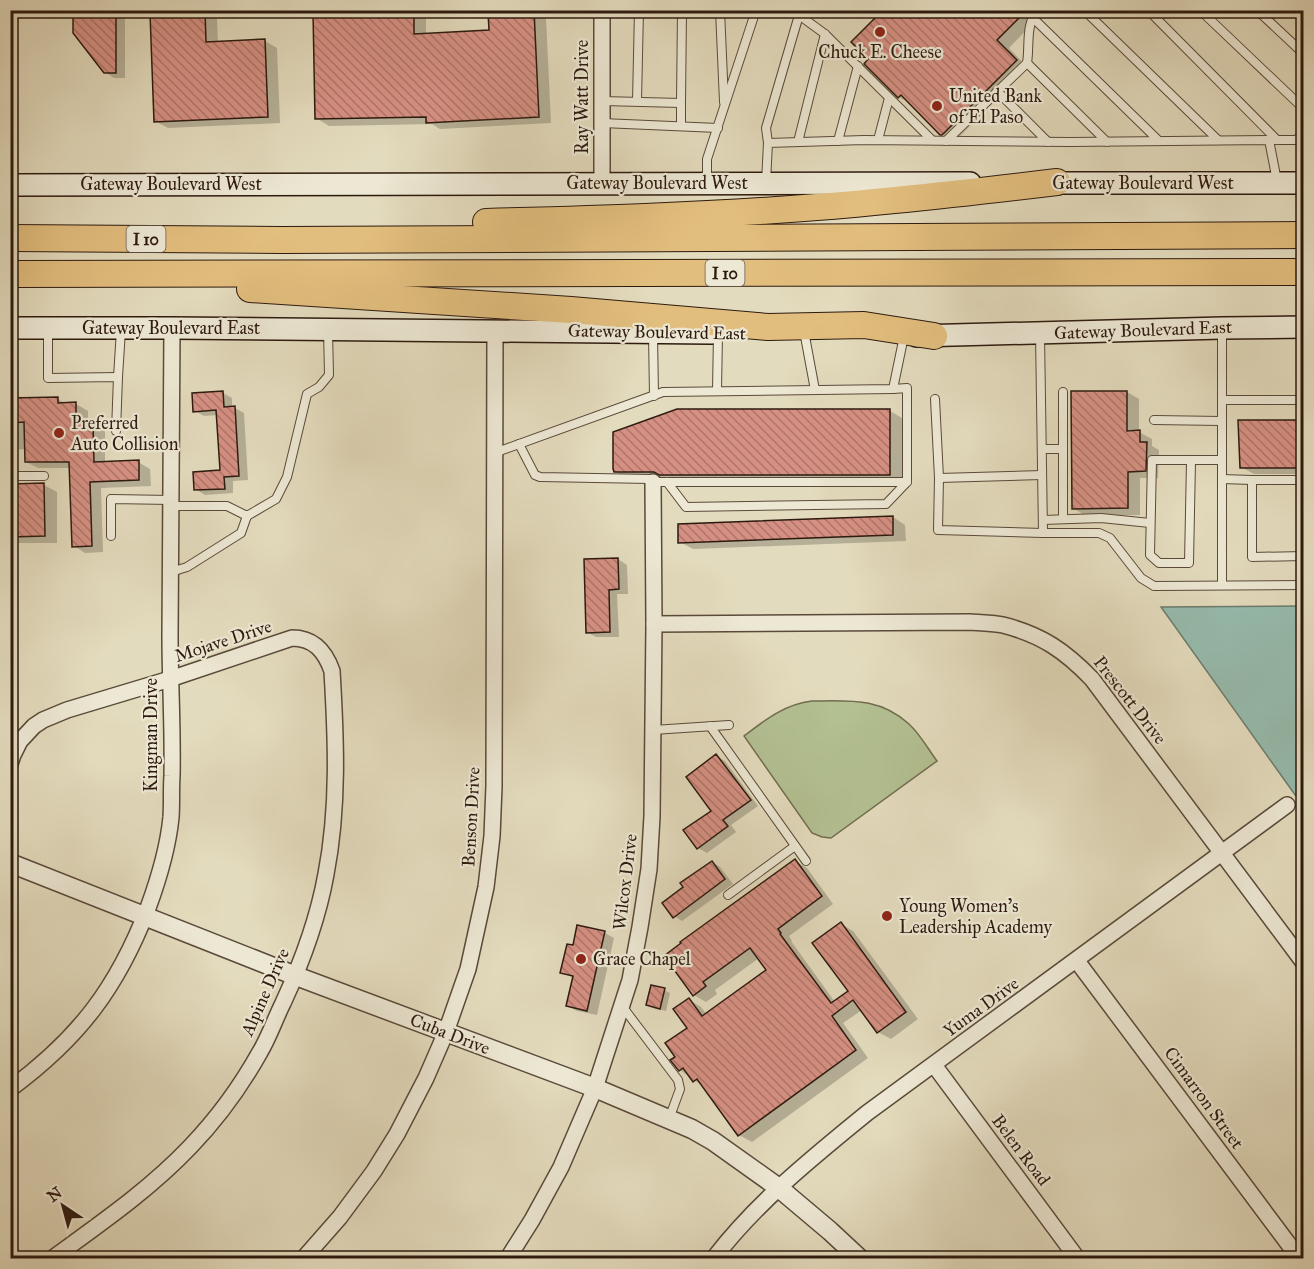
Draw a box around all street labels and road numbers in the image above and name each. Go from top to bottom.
street label: Ray Watt Drive [571,40,593,154]
street label: Gateway Boulevard West [566,172,748,194]
street label: Gateway Boulevard West [1052,172,1234,194]
street label: Gateway Boulevard West [80,173,262,195]
road number: I 10 [126,226,166,252]
road number: I 10 [706,260,744,286]
street label: Gateway Boulevard East [1054,316,1233,344]
street label: Gateway Boulevard East [82,317,261,339]
street label: Gateway Boulevard East [568,319,747,345]
street label: Mojave Drive [172,615,274,667]
street label: Prescott Drive [1089,651,1171,749]
street label: Kingman Drive [140,678,163,792]
street label: Benson Drive [457,766,485,868]
street label: Wilcox Drive [608,833,642,931]
street label: Alpine Drive [235,945,294,1040]
street label: Yuma Drive [939,972,1023,1042]
street label: Cuba Drive [407,1009,493,1059]
street label: Cimarron Street [1160,1043,1249,1154]
street label: Belen Road [987,1110,1055,1190]

